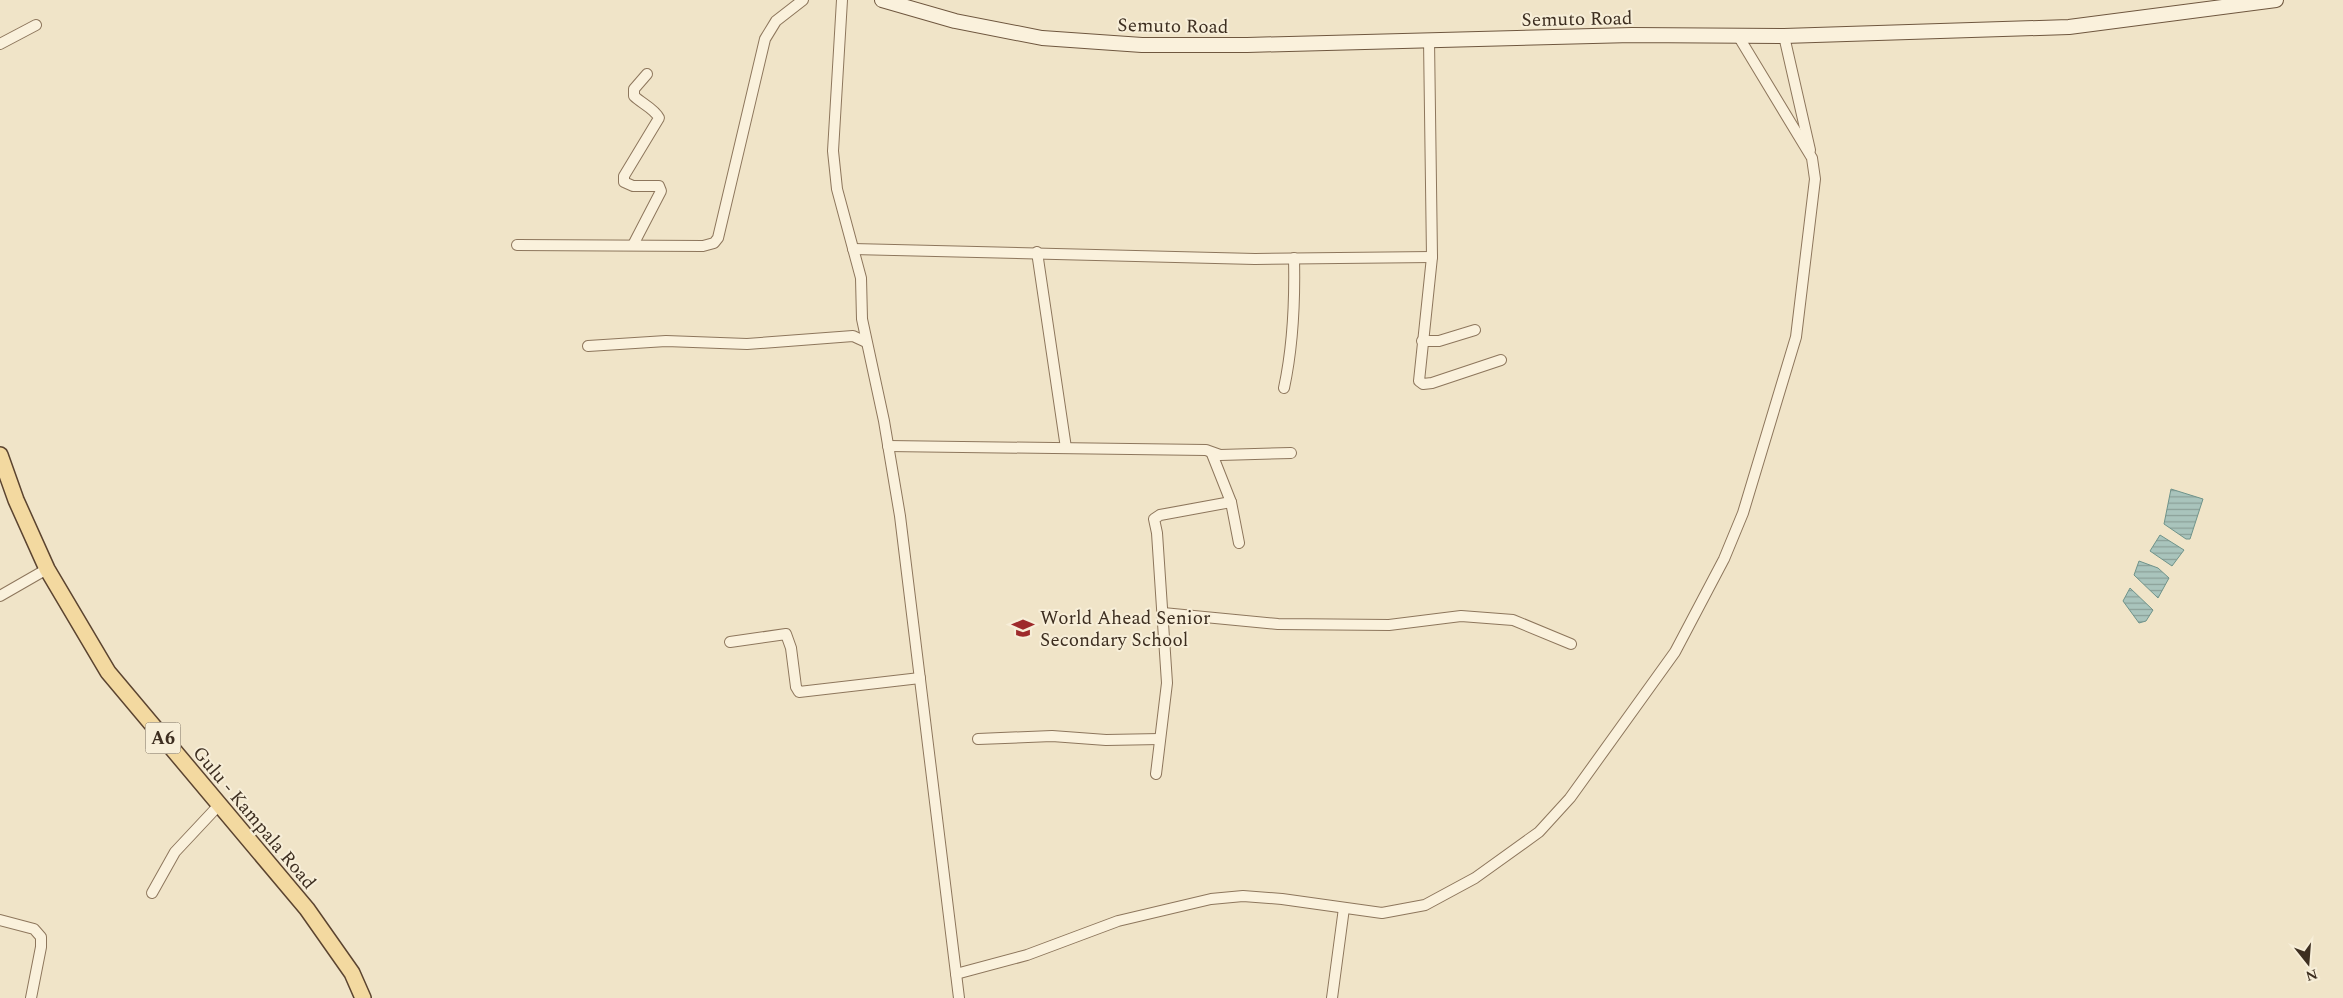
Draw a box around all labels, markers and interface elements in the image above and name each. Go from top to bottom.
street label: Semuto Road [1521,4,1633,35]
street label: Semuto Road [1117,11,1229,42]
place label: World Ahead Senior Secondary School [1040,604,1211,655]
school or university icon: World Ahead Senior Secondary School [1010,615,1036,641]
road number: A6 [146,722,180,754]
street label: Gulu - Kampala Road [185,740,323,896]
north arrow [2283,938,2333,988]
text: N [2303,963,2320,987]

